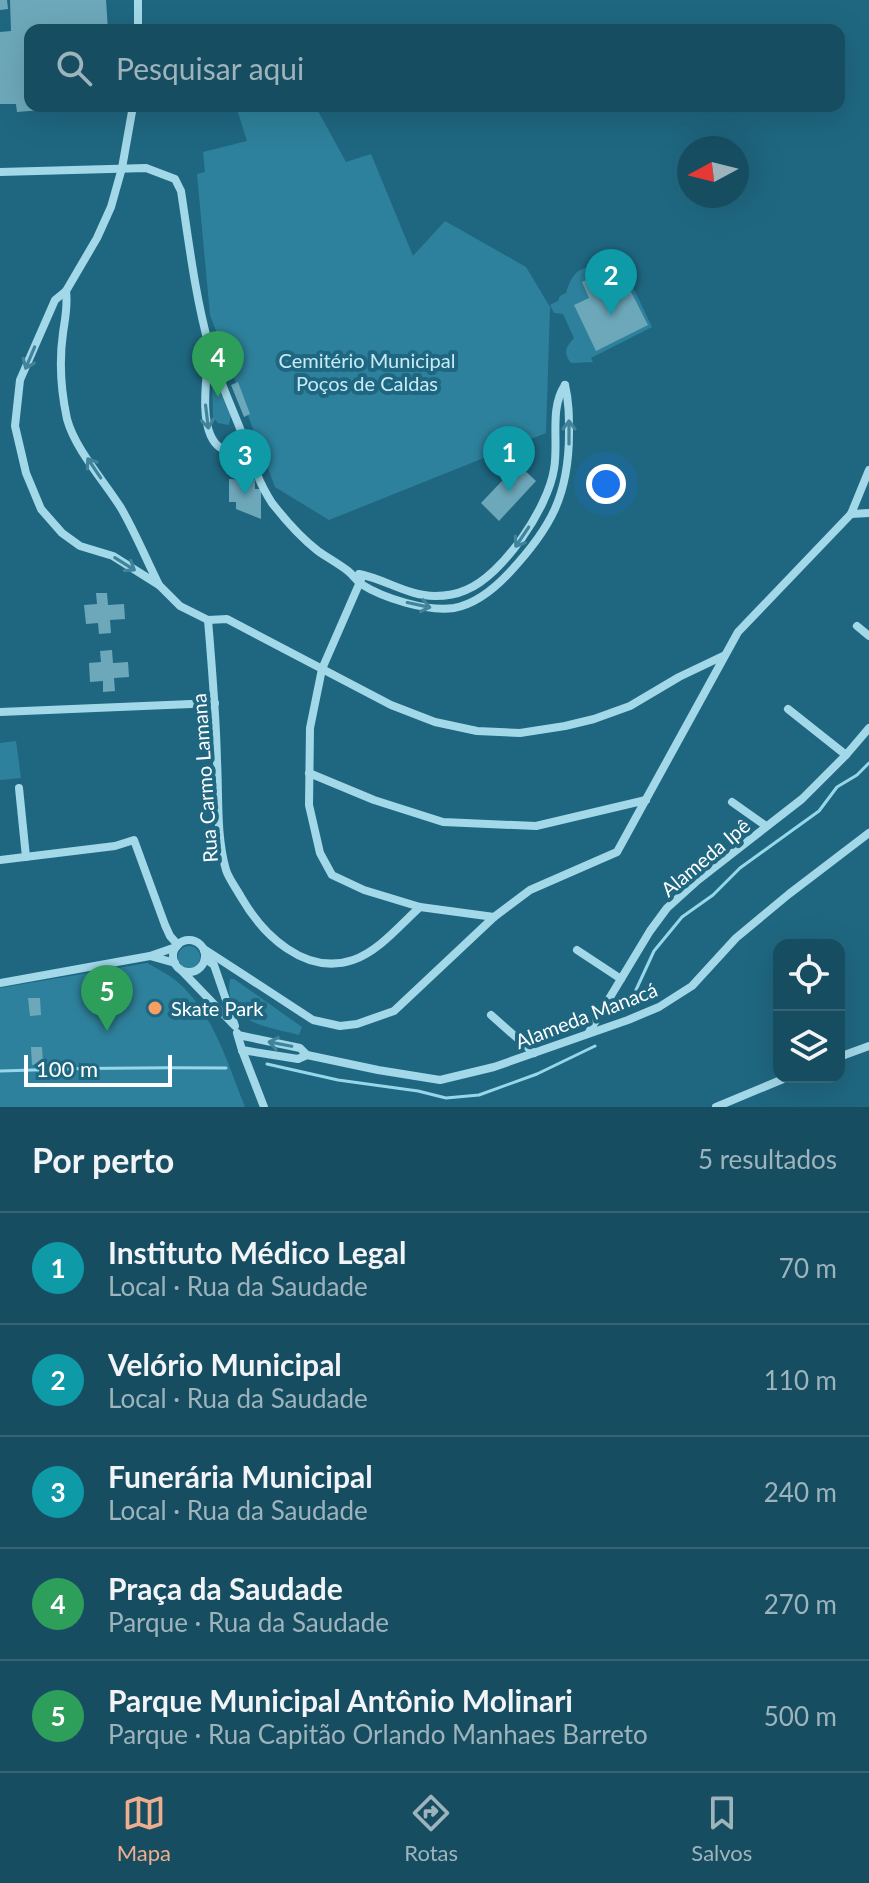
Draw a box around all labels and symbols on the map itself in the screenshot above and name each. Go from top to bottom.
north arrow [677,136,749,208]
pin: 2 [585,249,637,315]
pin: 4 [192,331,244,397]
one-way arrow [21,346,36,370]
park label: Cemitério Municipal Poços de Caldas [279,348,455,395]
one-way arrow [200,403,215,429]
one-way arrow [561,419,577,446]
pin: 1 [483,426,535,492]
pin: 3 [219,429,271,495]
one-way arrow [86,457,102,480]
your location [586,464,626,504]
one-way arrow [514,525,530,548]
one-way arrow [113,556,136,572]
one-way arrow [406,598,432,613]
street label: Rua Carmo Lamana [186,693,222,863]
street label: Alameda Ipê [656,813,754,901]
pin: 5 [81,965,133,1031]
street label: Alameda Manacá [512,977,660,1053]
place label: Skate Park [171,996,264,1020]
marker: Skate Park [146,999,164,1017]
one-way arrow [267,1036,293,1051]
scale bar [24,1051,172,1087]

